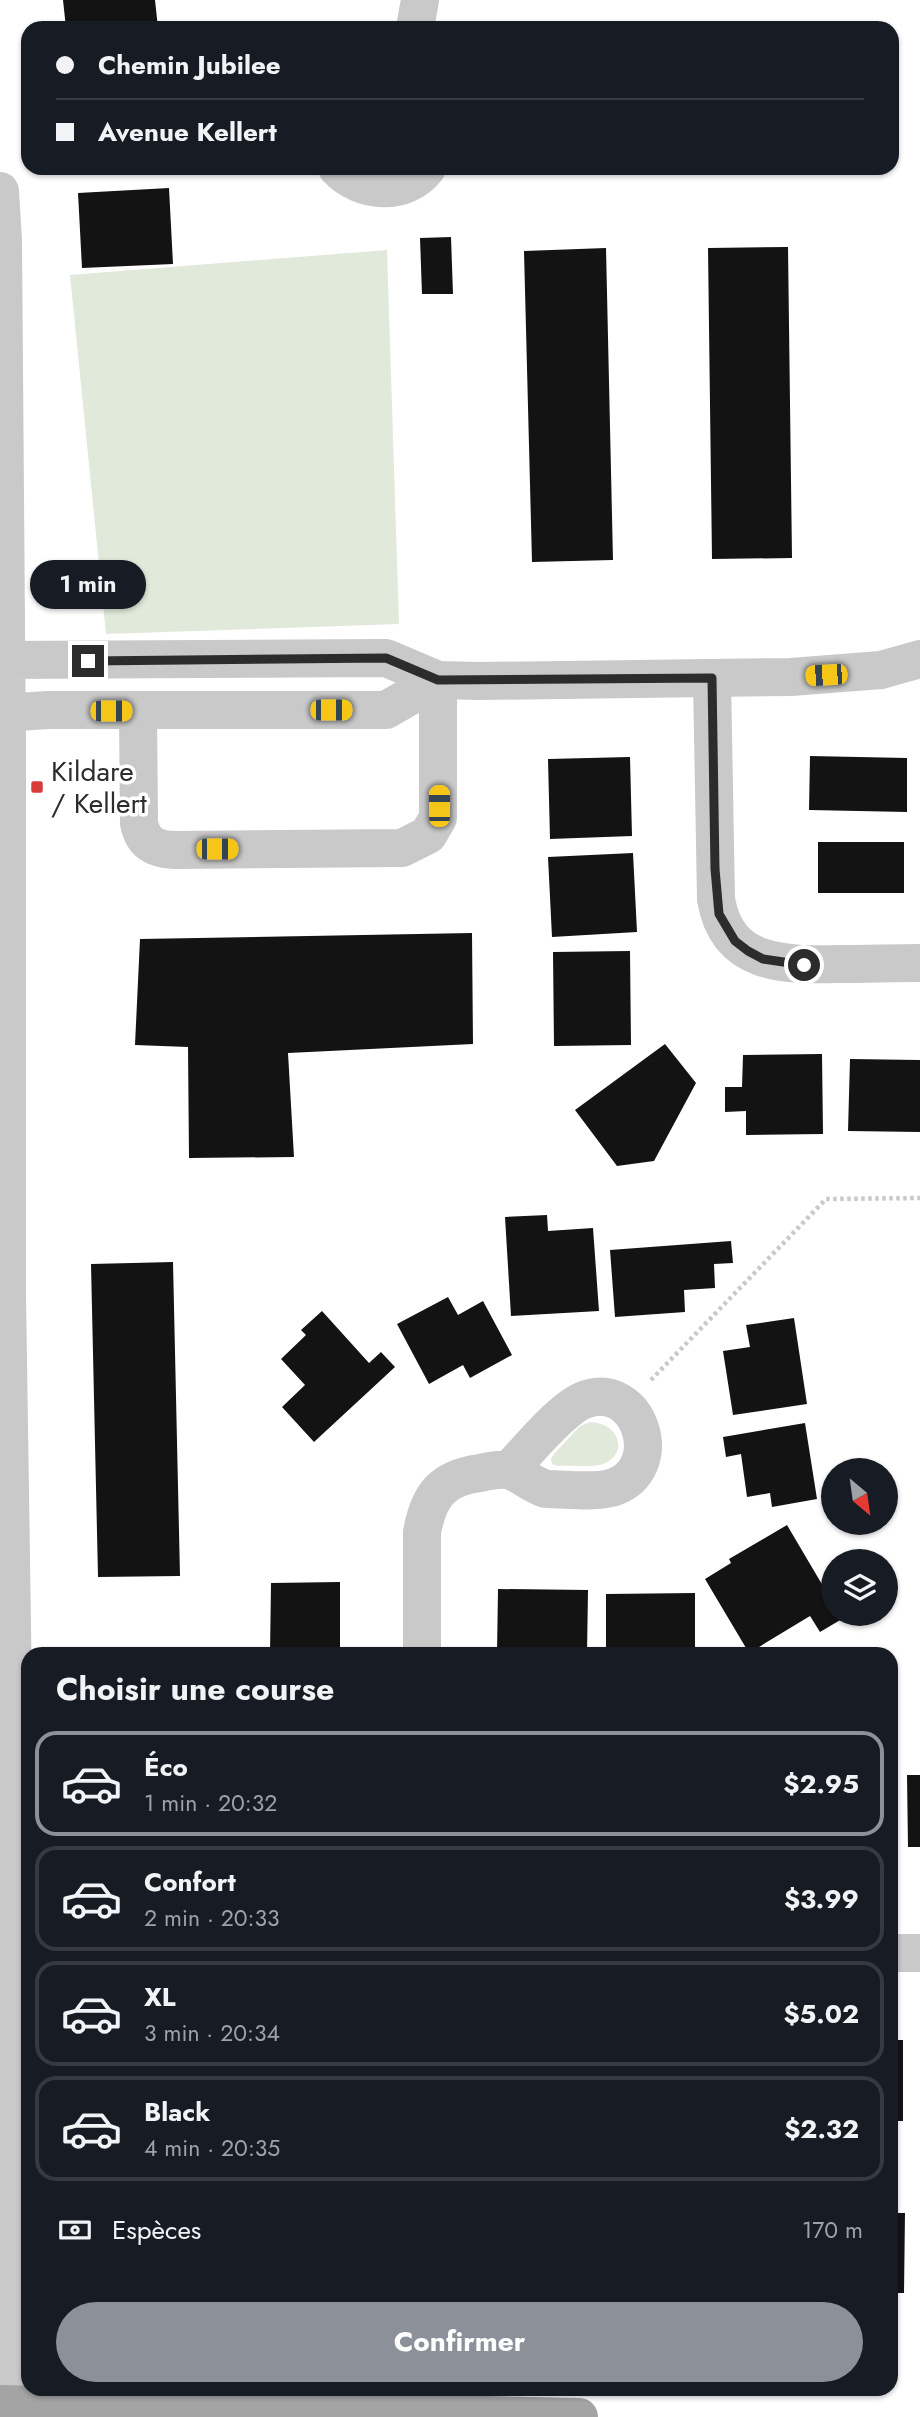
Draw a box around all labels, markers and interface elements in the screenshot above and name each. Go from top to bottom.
text: Chemin Jubilee [98,46,281,84]
text: Avenue Kellert [98,113,277,151]
callout: 1 min [30,560,146,608]
text: 1 min [59,567,117,601]
route end [72,645,104,677]
car [805,663,848,687]
car [311,700,353,721]
car [91,701,133,722]
place label: Kildare / Kellert [51,751,147,824]
marker: Kildare / Kellert [29,779,45,795]
car [429,785,450,827]
car [197,839,239,860]
route start [788,949,820,981]
north arrow [821,1458,898,1535]
map controls [821,1458,898,1626]
button: layers [821,1549,898,1626]
text: Choisir une course [56,1666,334,1712]
text: Éco [144,1748,188,1786]
icon: car [60,1752,123,1815]
text: $2.95 [783,1765,859,1803]
text: 1 min · 20:32 [144,1786,277,1820]
text: Confort [144,1863,236,1901]
icon: car [60,1867,123,1930]
text: $3.99 [784,1880,859,1918]
text: 2 min · 20:33 [144,1901,280,1935]
text: XL [144,1978,176,2016]
icon: car [60,1982,123,2045]
text: $5.02 [783,1995,859,2033]
text: 3 min · 20:34 [144,2016,280,2050]
text: Black [144,2093,210,2131]
icon: car [60,2097,123,2160]
text: $2.32 [784,2110,859,2148]
text: 4 min · 20:35 [144,2131,280,2165]
icon: cash [56,2211,94,2249]
text: Espèces [112,2211,201,2249]
text: 170 m [802,2213,863,2247]
button: Confirmer [56,2302,863,2382]

